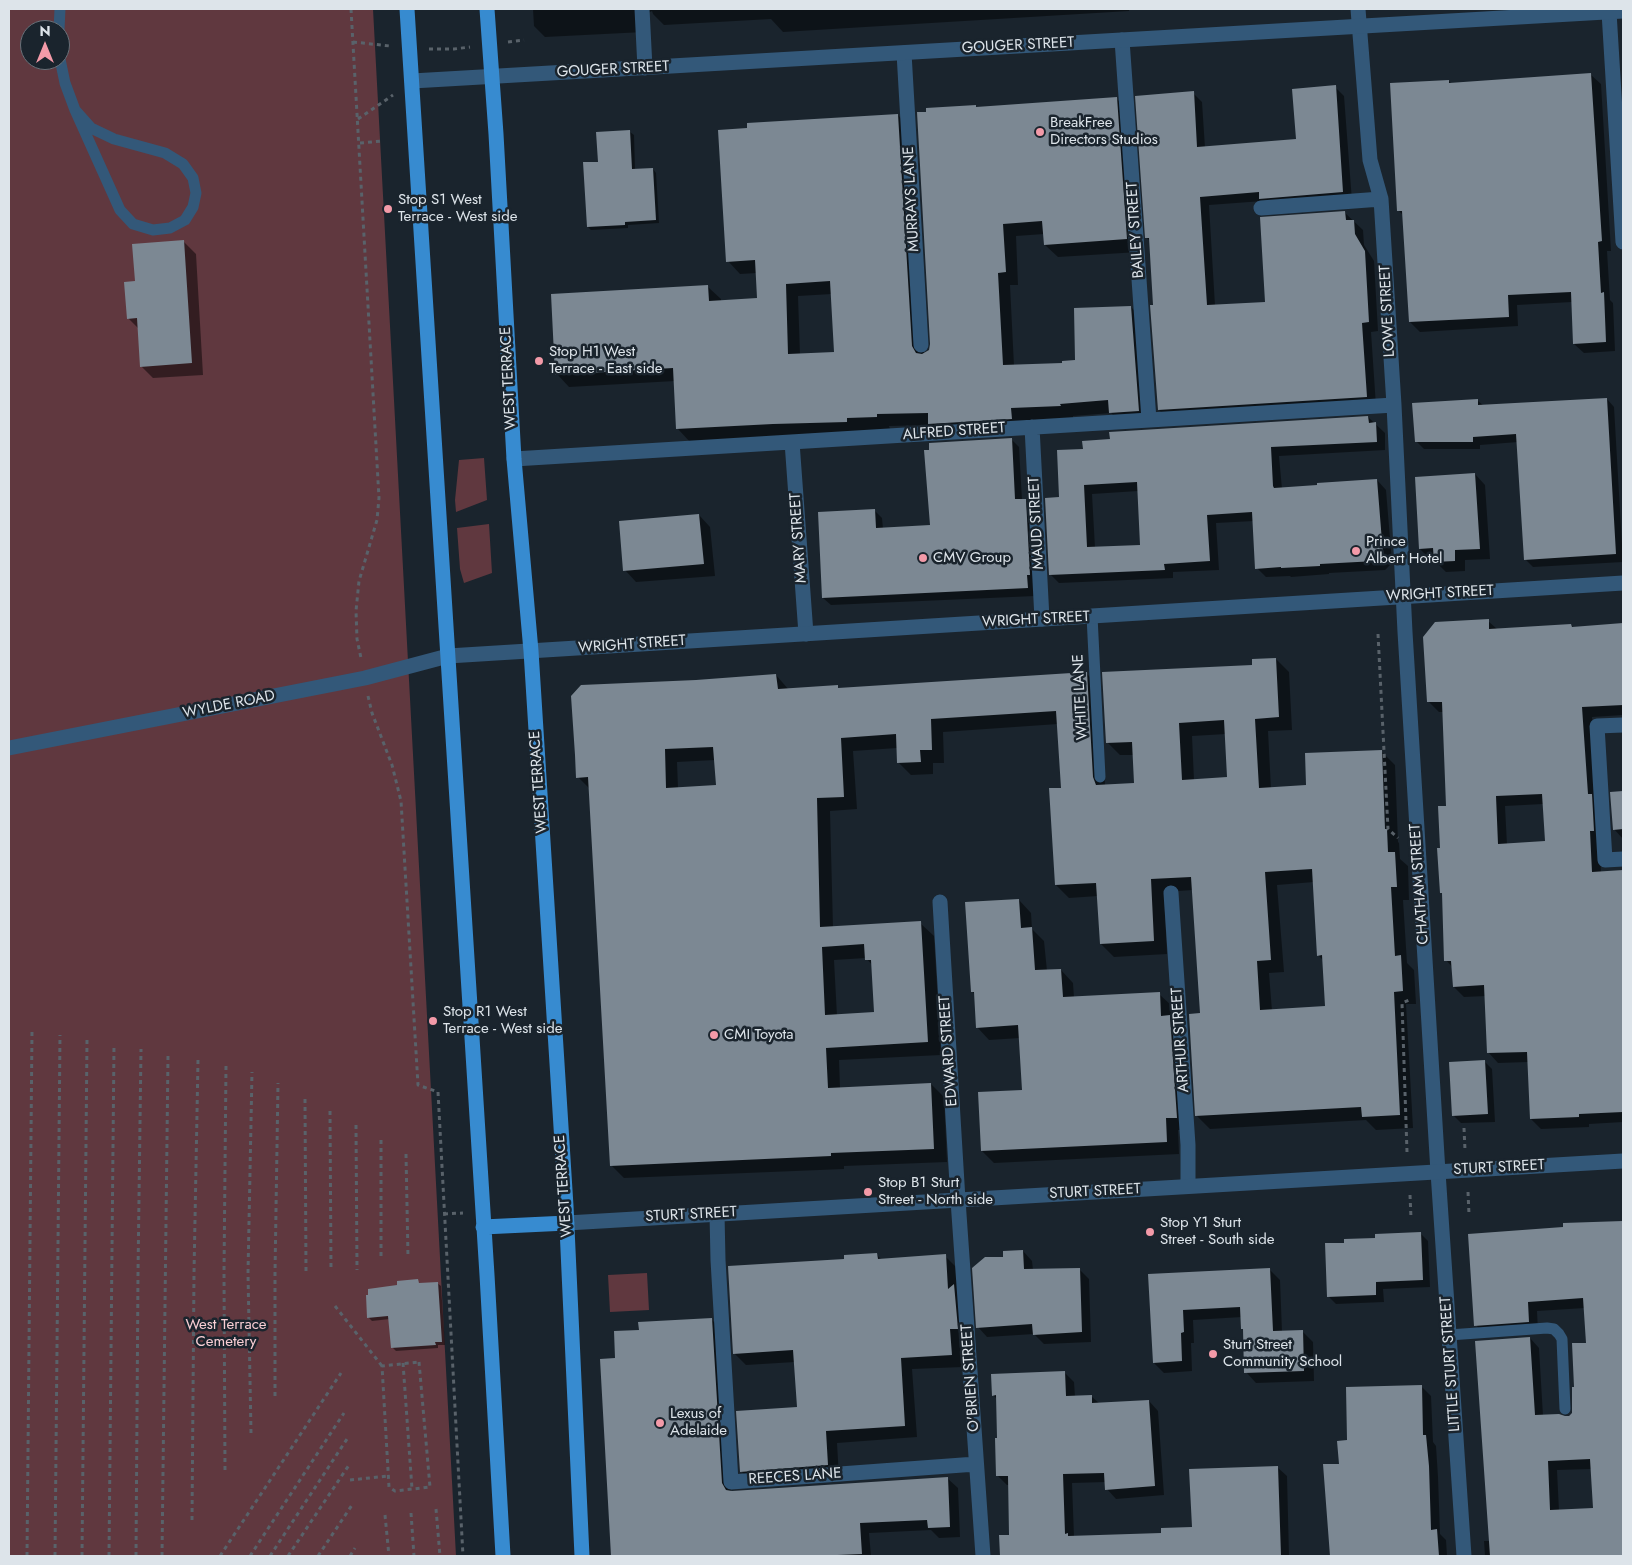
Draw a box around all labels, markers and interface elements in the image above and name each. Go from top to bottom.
north arrow [20,20,70,70]
text: N [39,21,51,41]
street label: GOUGER STREET [961,34,1075,58]
street label: GOUGER STREET [556,58,670,82]
place label: BreakFree Directors Studios [1050,114,1158,149]
marker: BreakFree Directors Studios [1034,126,1046,138]
street label: MURRAYS LANE [900,146,924,252]
street label: BAILEY STREET [1124,181,1148,279]
place label: Stop S1 West Terrace - West side [398,191,517,226]
marker: Stop S1 West Terrace - West side [382,203,394,215]
street label: LOWE STREET [1377,264,1399,358]
street label: WEST TERRACE [497,326,521,430]
place label: Stop H1 West Terrace - East side [549,343,663,378]
marker: Stop H1 West Terrace - East side [533,355,545,367]
street label: ALFRED STREET [902,419,1006,445]
street label: MAUD STREET [1026,476,1048,570]
street label: MARY STREET [787,492,811,584]
place label: Prince Albert Hotel [1366,533,1443,568]
marker: Prince Albert Hotel [1350,545,1362,557]
place label: CMV Group [933,549,1011,567]
marker: CMV Group [917,552,929,564]
street label: WRIGHT STREET [1386,582,1494,606]
street label: WRIGHT STREET [982,608,1090,632]
street label: WRIGHT STREET [578,632,686,658]
street label: WHITE LANE [1070,654,1092,740]
street label: WYLDE ROAD [181,687,277,723]
street label: WEST TERRACE [526,730,552,834]
street label: CHATHAM STREET [1407,823,1433,945]
street label: ARTHUR STREET [1168,987,1194,1093]
street label: EDWARD STREET [936,995,962,1107]
place label: Stop R1 West Terrace - West side [443,1003,562,1038]
marker: Stop R1 West Terrace - West side [427,1015,439,1027]
place label: CMI Toyota [724,1026,793,1044]
marker: CMI Toyota [708,1029,720,1041]
street label: WEST TERRACE [551,1134,577,1238]
street label: STURT STREET [1453,1157,1545,1179]
place label: Stop B1 Sturt Street - North side [878,1174,993,1209]
street label: STURT STREET [1049,1181,1141,1203]
marker: Stop B1 Sturt Street - North side [862,1186,874,1198]
street label: STURT STREET [645,1204,737,1226]
place label: Stop Y1 Sturt Street - South side [1160,1214,1274,1249]
marker: Stop Y1 Sturt Street - South side [1144,1226,1156,1238]
street label: LITTLE STURT STREET [1437,1296,1465,1432]
park label: West Terrace Cemetery [185,1316,267,1351]
street label: O'BRIEN STREET [958,1323,984,1433]
place label: Sturt Street Community School [1223,1336,1342,1371]
marker: Sturt Street Community School [1207,1348,1219,1360]
place label: Lexus of Adelaide [670,1405,727,1440]
marker: Lexus of Adelaide [654,1417,666,1429]
street label: REECES LANE [748,1465,842,1489]

